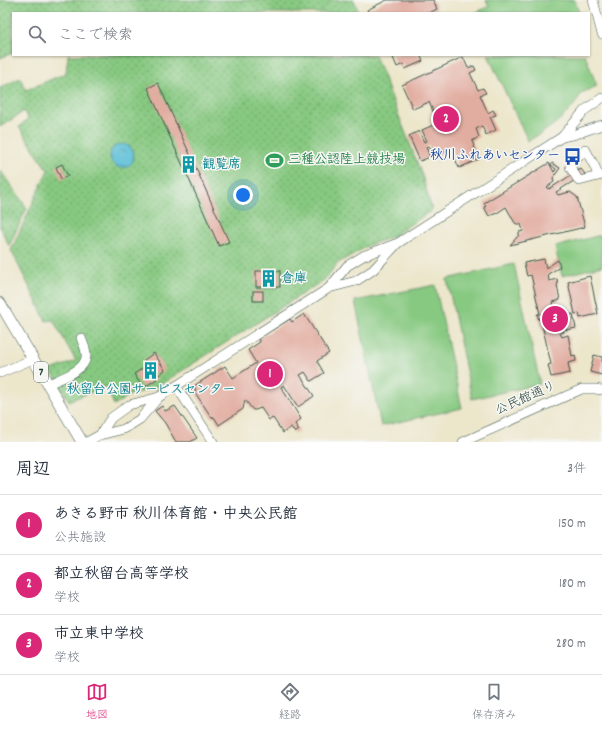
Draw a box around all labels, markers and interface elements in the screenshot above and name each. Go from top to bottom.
search box [12,12,590,56]
icon: search [26,23,48,45]
text: ここで検索 [58,25,133,47]
pin: 2 [433,104,459,134]
bus stop icon: 秋川ふれあいセンター [563,146,583,166]
place label: 秋川ふれあいセンター [430,147,560,166]
sports icon: 三種公認陸上競技場 [265,150,285,170]
place label: 三種公認陸上競技場 [288,151,405,170]
building icon: 観覧席 [179,155,199,175]
place label: 観覧席 [202,156,241,175]
your location [233,185,253,205]
building icon: 倉庫 [258,269,278,289]
place label: 倉庫 [281,270,307,289]
pin: 3 [542,304,568,334]
pin: 1 [257,359,283,389]
building icon: 秋留台公園サービスセンター [141,361,161,381]
road number: 7 [34,362,48,382]
street label: 公民館通り [492,377,560,421]
place label: 秋留台公園サービスセンター [67,381,235,400]
text: 周辺 [16,459,50,483]
text: 3件 [567,460,586,479]
text: あきる野市 秋川体育館・中央公民館 [54,504,297,526]
text: 1 [28,515,30,534]
text: 150 m [558,515,586,534]
text: 公共施設 [54,529,106,548]
text: 都立秋留台高等学校 [54,564,189,586]
text: 2 [26,575,32,594]
text: 180 m [559,575,586,594]
text: 学校 [54,589,80,608]
text: 市立東中学校 [54,624,144,646]
text: 3 [26,635,32,654]
text: 280 m [556,635,586,654]
text: 学校 [54,649,80,668]
tab: 地図 [86,681,108,724]
tab: 経路 [279,681,301,724]
tab: 保存済み [472,681,516,724]

